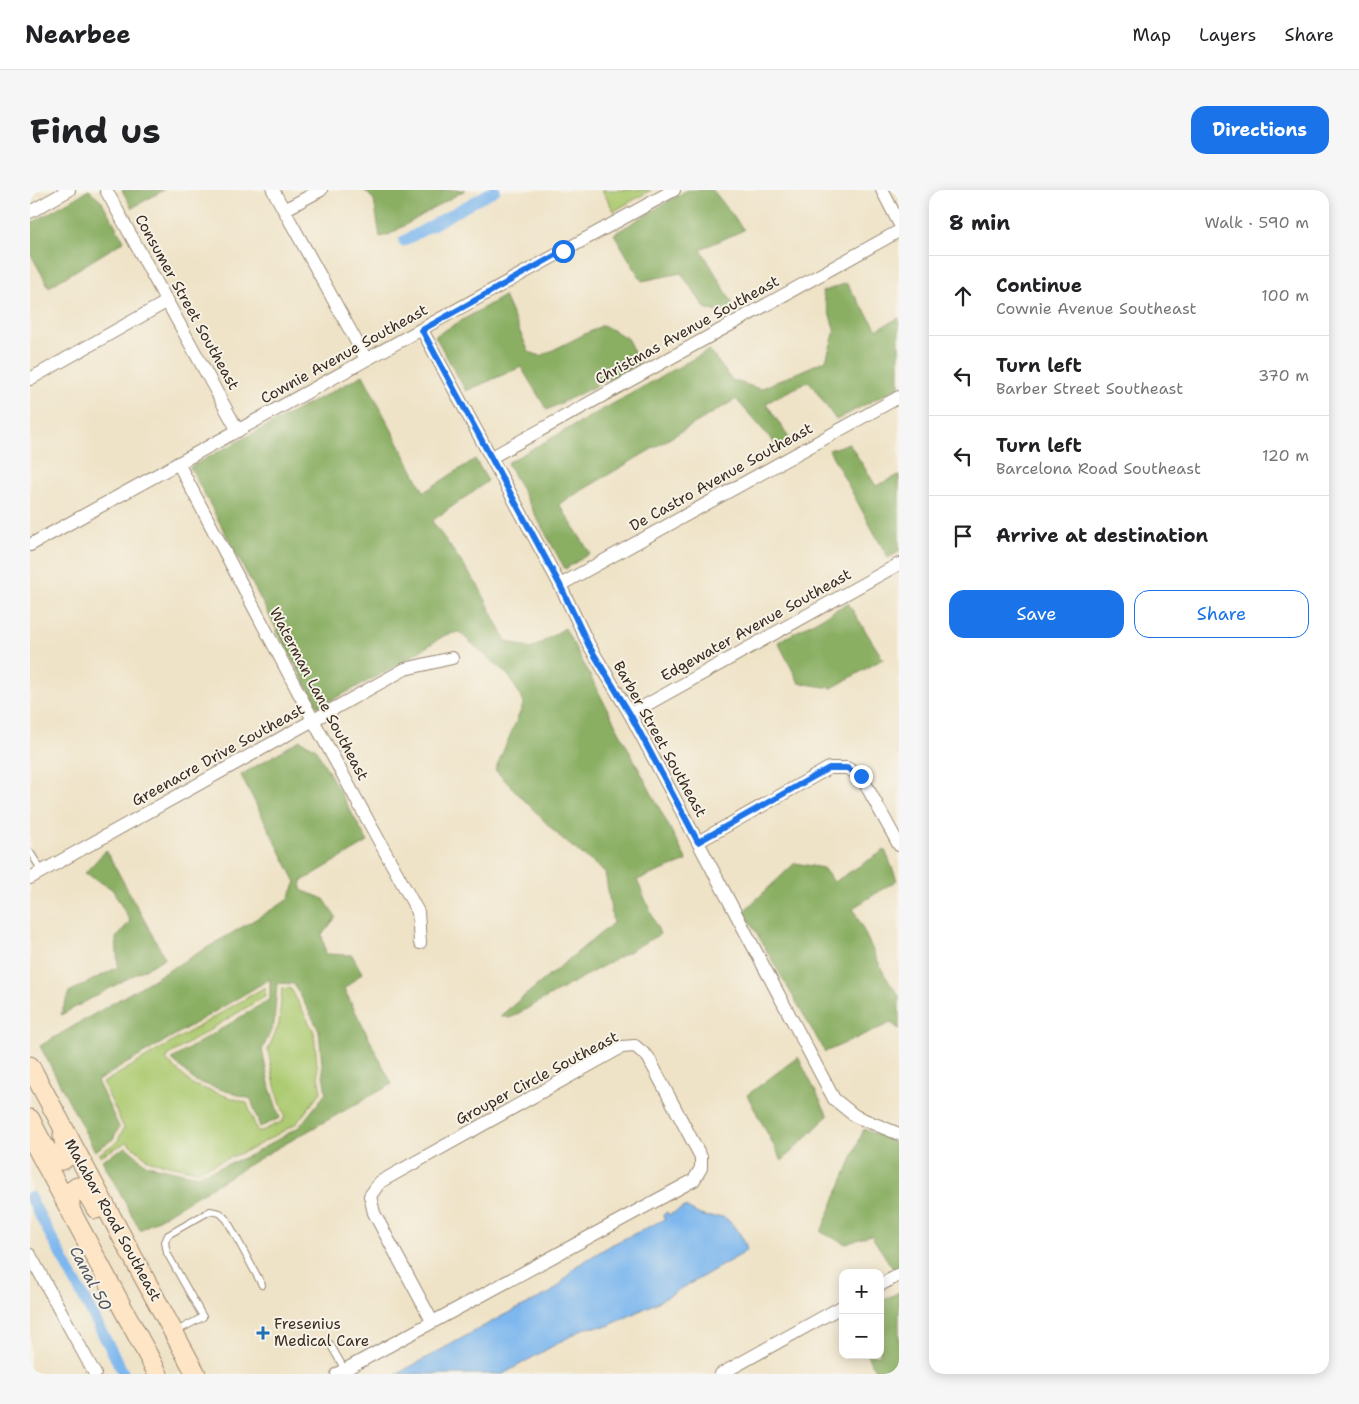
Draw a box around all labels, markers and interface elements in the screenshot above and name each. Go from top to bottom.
text: Nearbee [25,19,131,51]
text: Map [1133,23,1171,47]
text: Layers [1199,23,1256,47]
text: Share [1284,23,1334,47]
button: Directions [1191,106,1329,154]
text: Find us [30,107,161,154]
text: 8 min [949,209,1010,237]
street label: Consumer Street Southeast [130,211,244,393]
text: Walk · 590 m [1204,212,1309,233]
route start [552,240,575,263]
street label: Christmas Avenue Southeast [591,271,783,389]
text: Continue [996,273,1082,298]
icon: ahead [949,282,977,310]
text: 100 m [1261,285,1309,306]
text: Cownie Avenue Southeast [996,298,1197,319]
street label: Cownie Avenue Southeast [257,300,431,408]
text: Turn left [996,353,1082,378]
icon: left [949,362,977,390]
text: 370 m [1258,365,1309,386]
text: Barber Street Southeast [996,378,1183,399]
street label: De Castro Avenue Southeast [626,418,816,536]
text: Turn left [996,433,1082,458]
icon: left [949,442,977,470]
text: 120 m [1262,445,1309,466]
text: Barcelona Road Southeast [996,458,1201,479]
icon: arrive [949,522,977,550]
text: Arrive at destination [996,523,1208,548]
street label: Edgewater Avenue Southeast [657,564,855,686]
button: Save [949,590,1124,638]
button: Share [1134,590,1309,638]
street label: Waterman Lane Southeast [265,604,373,784]
street label: Barber Street Southeast [609,657,711,821]
street label: Greenacre Drive Southeast [128,699,308,811]
route end [850,765,873,788]
street label: Grouper Circle Southeast [452,1027,622,1129]
street label: Malabar Road Southeast [60,1135,166,1305]
water label: Canal 50 [65,1242,116,1314]
map controls [839,1269,884,1359]
button: + [839,1269,884,1314]
place label: Fresenius Medical Care [274,1314,369,1351]
button: − [839,1314,884,1359]
marker: Fresenius Medical Care [256,1326,270,1340]

